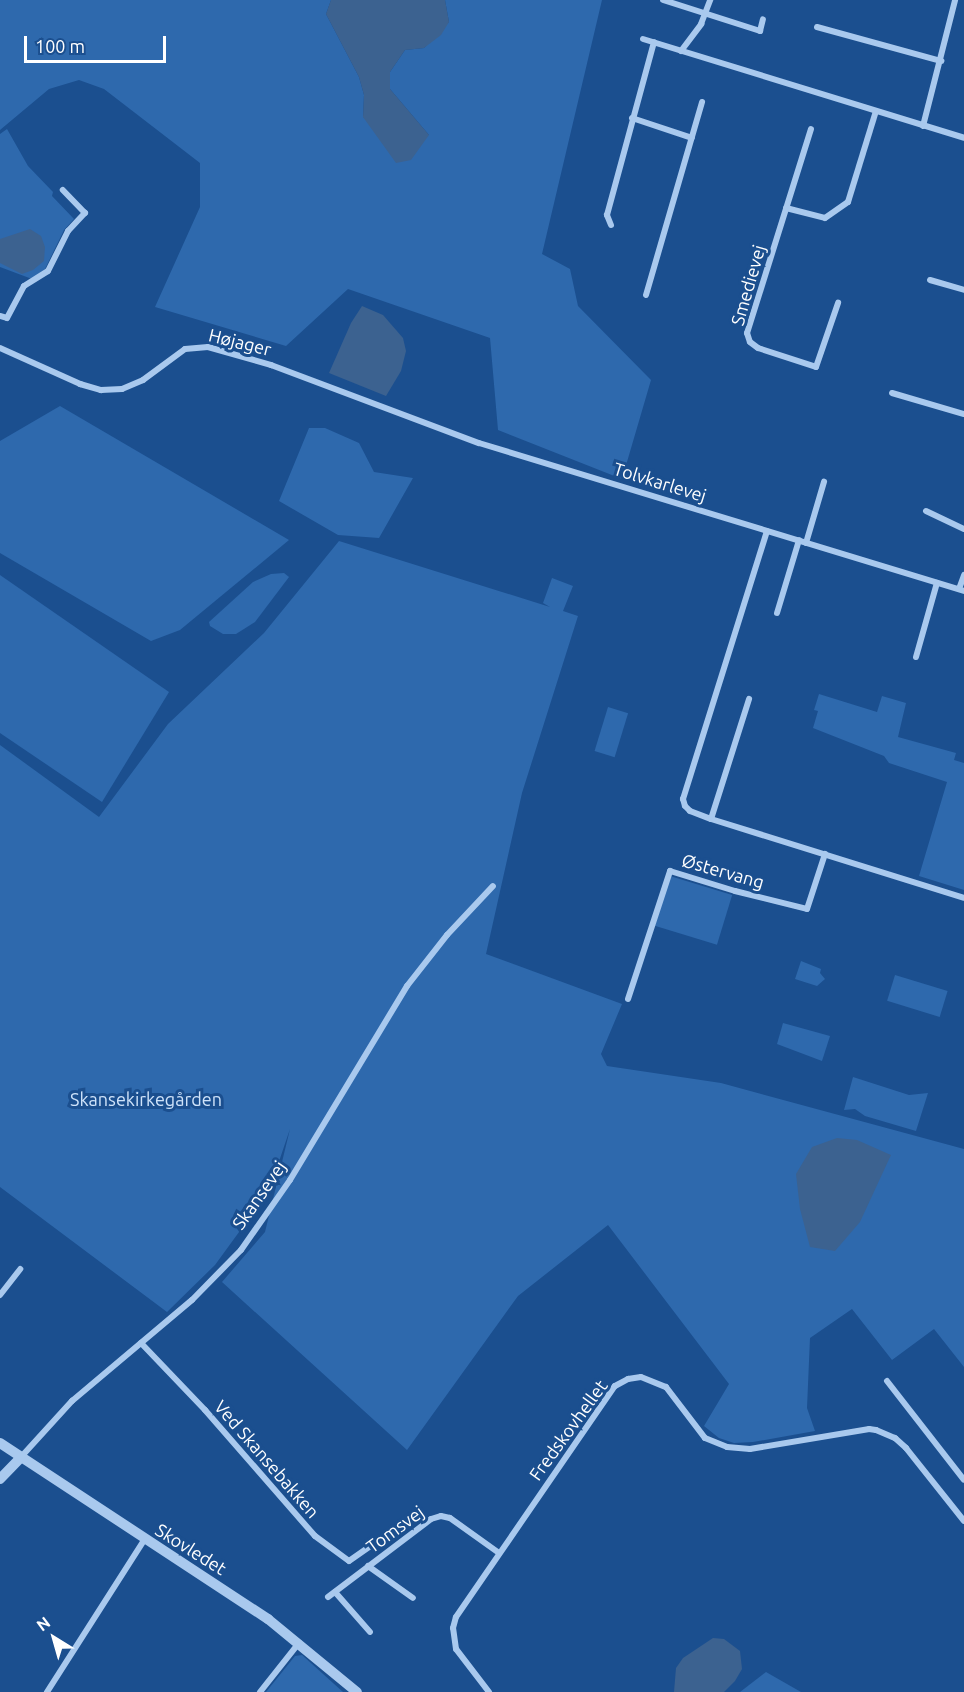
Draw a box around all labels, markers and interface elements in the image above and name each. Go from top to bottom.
scale bar [27,24,170,62]
text: 100 m [35,36,85,56]
street label: Smedievej [726,242,770,328]
street label: Højager [206,324,274,360]
street label: Tolvkarlevej [611,458,709,506]
street label: Østervang [679,849,767,893]
park label: Skansekirkegården [70,1088,222,1110]
street label: Skansevej [228,1157,290,1233]
street label: Fredskovhellet [524,1376,612,1484]
street label: Ved Skansebakken [210,1396,324,1522]
street label: Tomsvej [362,1501,428,1557]
street label: Skovledet [152,1519,230,1579]
north arrow [24,1608,84,1668]
text: N [33,1613,53,1634]

